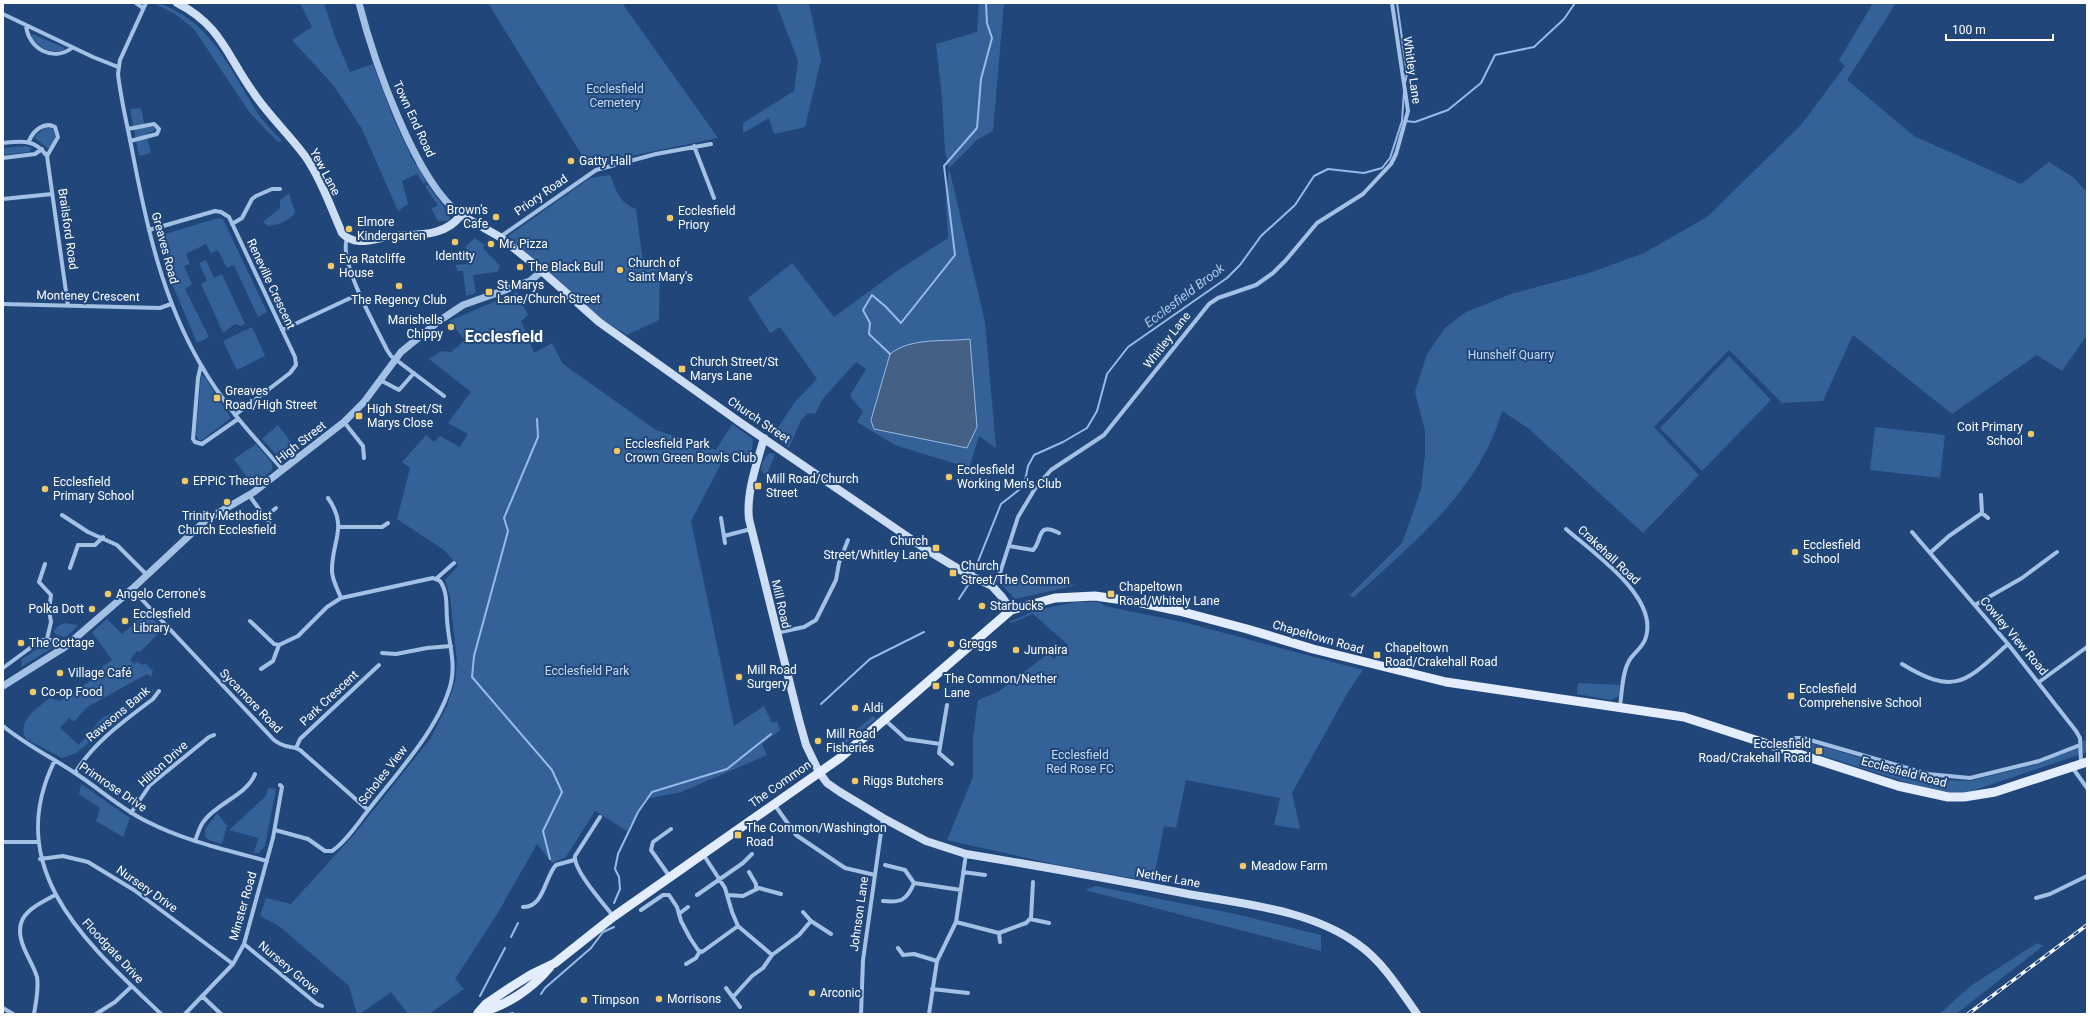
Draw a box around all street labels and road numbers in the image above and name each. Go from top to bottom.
street label: Whitley Lane [1400,35,1424,105]
street label: Town End Road [390,79,438,159]
street label: Yew Lane [307,146,343,198]
street label: Priory Road [512,172,570,218]
street label: Brailsford Road [55,187,81,271]
street label: Greaves Road [149,211,181,285]
street label: Reneville Crescent [244,237,298,331]
street label: Monteney Crescent [36,288,140,304]
street label: Whitley Lane [1141,309,1193,371]
street label: Church Street [725,394,793,446]
street label: High Street [273,418,329,466]
street label: Crakehall Road [1575,523,1643,587]
street label: Mill Road [769,578,793,630]
street label: Cowley View Road [1977,594,2051,678]
street label: Chapeltown Road [1271,617,1365,657]
street label: Sycamore Road [217,666,285,736]
street label: Park Crescent [297,667,361,729]
street label: Rawsons Bank [83,683,153,745]
street label: Hilton Drive [135,738,191,790]
street label: Scholes View [356,743,410,807]
street label: Ecclesfield Road [1860,754,1948,790]
street label: The Common [746,758,814,810]
street label: Primrose Drive [77,759,149,815]
street label: Nursery Drive [114,863,180,915]
street label: Nether Lane [1135,865,1201,891]
street label: Minster Road [226,870,260,942]
street label: Johnson Lane [847,876,871,952]
street label: Floodgate Drive [79,916,147,986]
street label: Nursery Grove [256,938,322,998]

